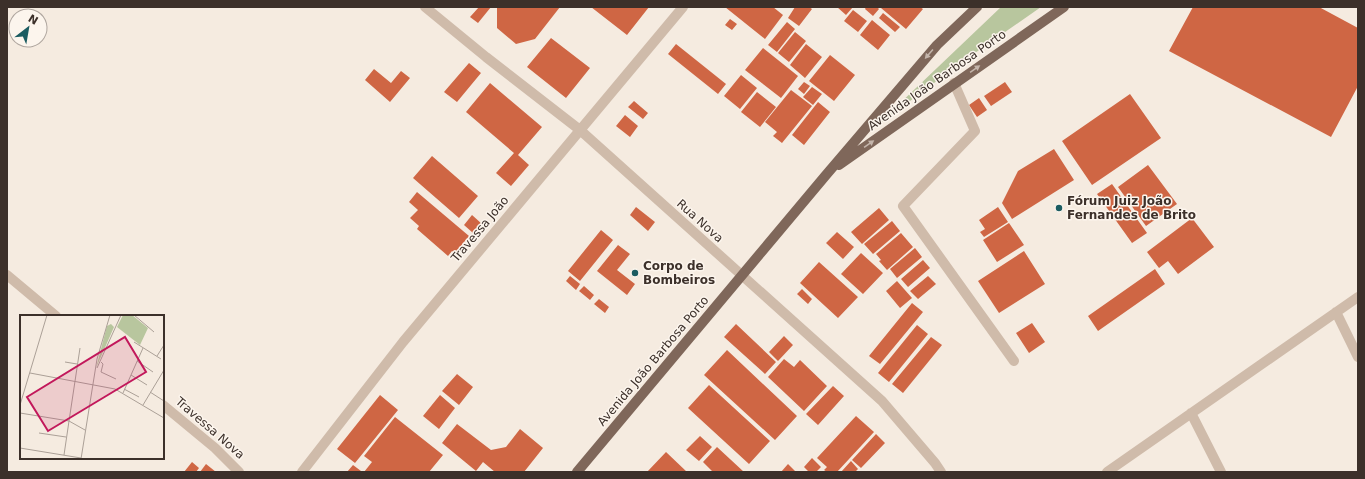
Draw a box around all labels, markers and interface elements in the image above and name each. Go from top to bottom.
north arrow [8,8,48,48]
text: N [26,12,40,28]
street label: Avenida João Barbosa Porto [865,27,1009,133]
one-way arrow [925,49,934,59]
one-way arrow [970,65,980,73]
one-way arrow [864,140,874,148]
street label: Travessa João [448,193,512,266]
place label: Fórum Juiz João Fernandes de Brito [1067,194,1196,222]
street label: Rua Nova [674,197,726,245]
marker: Fórum Juiz João Fernandes de Brito [1054,203,1064,213]
place label: Corpo de Bombeiros [643,259,715,287]
marker: Corpo de Bombeiros [630,268,640,278]
street label: Avenida João Barbosa Porto [595,293,711,429]
inset map [20,315,164,459]
street label: Travessa Nova [172,394,247,462]

